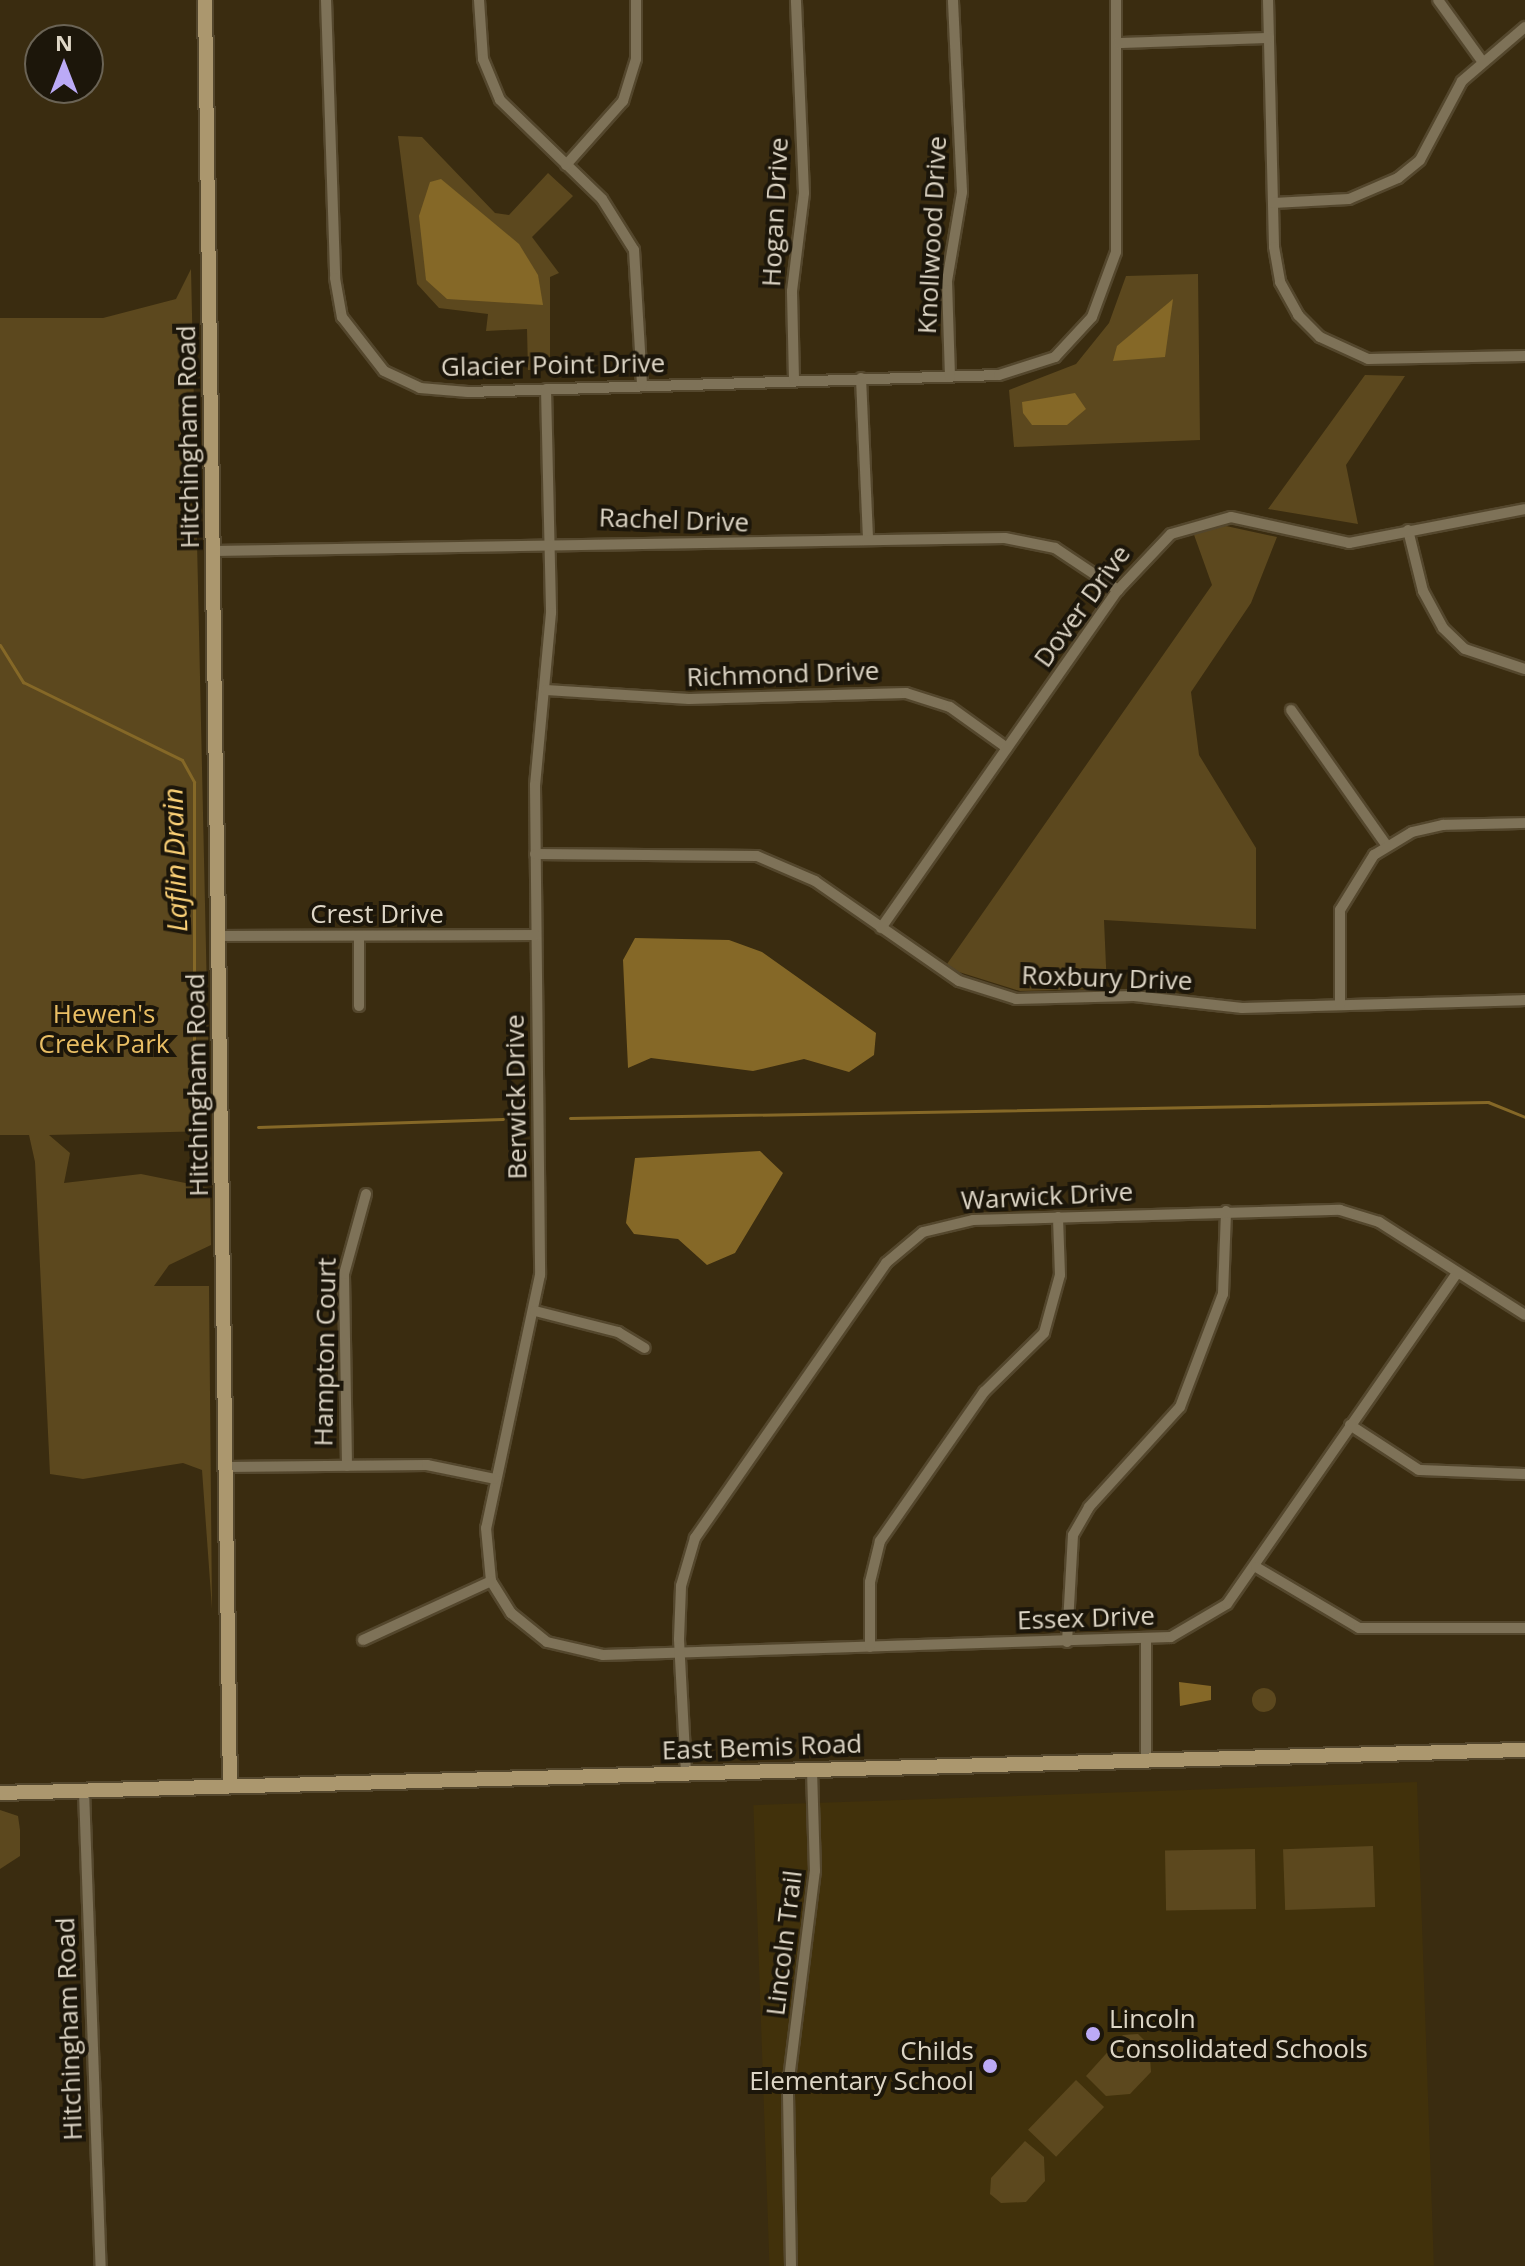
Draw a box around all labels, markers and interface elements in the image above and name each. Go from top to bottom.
north arrow [24,24,104,104]
text: N [55,27,73,57]
street label: Knollwood Drive [911,135,953,335]
street label: Hogan Drive [756,136,794,288]
street label: Hitchingham Road [170,325,206,549]
street label: Glacier Point Drive [441,347,665,383]
street label: Rachel Drive [598,502,750,538]
street label: Dover Drive [1027,539,1137,673]
street label: Richmond Drive [686,655,880,693]
water label: Laflin Drain [155,787,193,933]
street label: Crest Drive [310,898,444,930]
street label: Roxbury Drive [1021,959,1193,997]
street label: Hitchingham Road [179,973,215,1197]
park label: Hewen's Creek Park [39,998,169,1060]
street label: Berwick Drive [499,1014,533,1180]
street label: Warwick Drive [960,1176,1134,1216]
street label: Hampton Court [308,1257,342,1447]
street label: Essex Drive [1017,1600,1155,1636]
street label: East Bemis Road [661,1728,863,1766]
street label: Lincoln Trail [760,1869,808,2017]
street label: Hitchingham Road [50,1917,88,2141]
place label: Lincoln Consolidated Schools [1109,2003,1368,2064]
marker: Lincoln Consolidated Schools [1084,2025,1102,2043]
place label: Childs Elementary School [749,2035,974,2096]
marker: Childs Elementary School [981,2057,999,2075]

